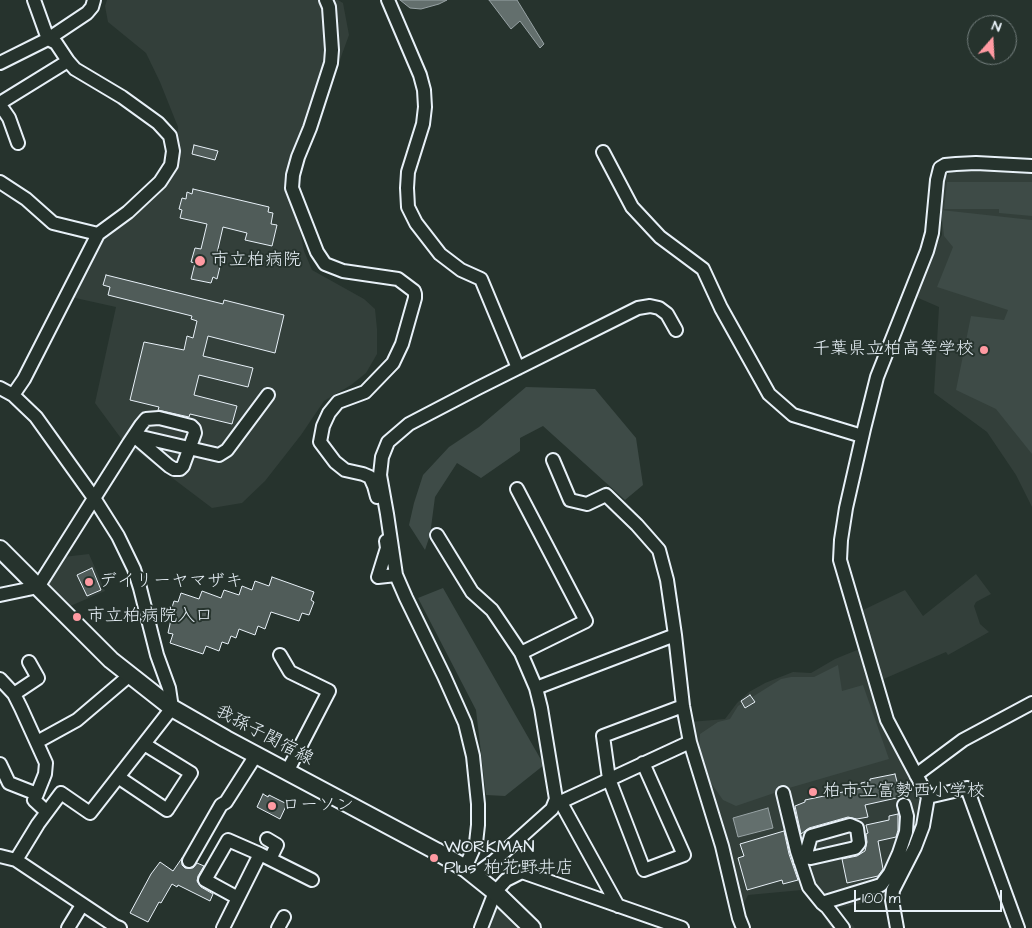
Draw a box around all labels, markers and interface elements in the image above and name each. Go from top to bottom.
north arrow [967,15,1017,65]
text: N [989,16,1004,38]
place label: 市立柏病院 [211,250,301,272]
marker: 市立柏病院 [193,254,207,268]
place label: 千葉県立柏高等学校 [812,339,974,361]
marker: 千葉県立柏高等学校 [978,344,990,356]
place label: デイリーヤマザキ [99,571,243,593]
marker: デイリーヤマザキ [83,576,95,588]
place label: 市立柏病院入口 [87,606,213,628]
marker: 市立柏病院入口 [71,611,83,623]
street label: 我孫子関宿線 [211,701,317,771]
place label: 柏市立富勢西小学校 [823,781,985,803]
marker: 柏市立富勢西小学校 [807,786,819,798]
place label: ローソン [282,795,354,817]
marker: ローソン [266,800,278,812]
place label: WORKMAN Plus 柏花野井店 [444,837,574,880]
marker: WORKMAN Plus 柏花野井店 [428,852,440,864]
scale bar [857,880,1004,912]
text: 100 m [862,888,901,909]

